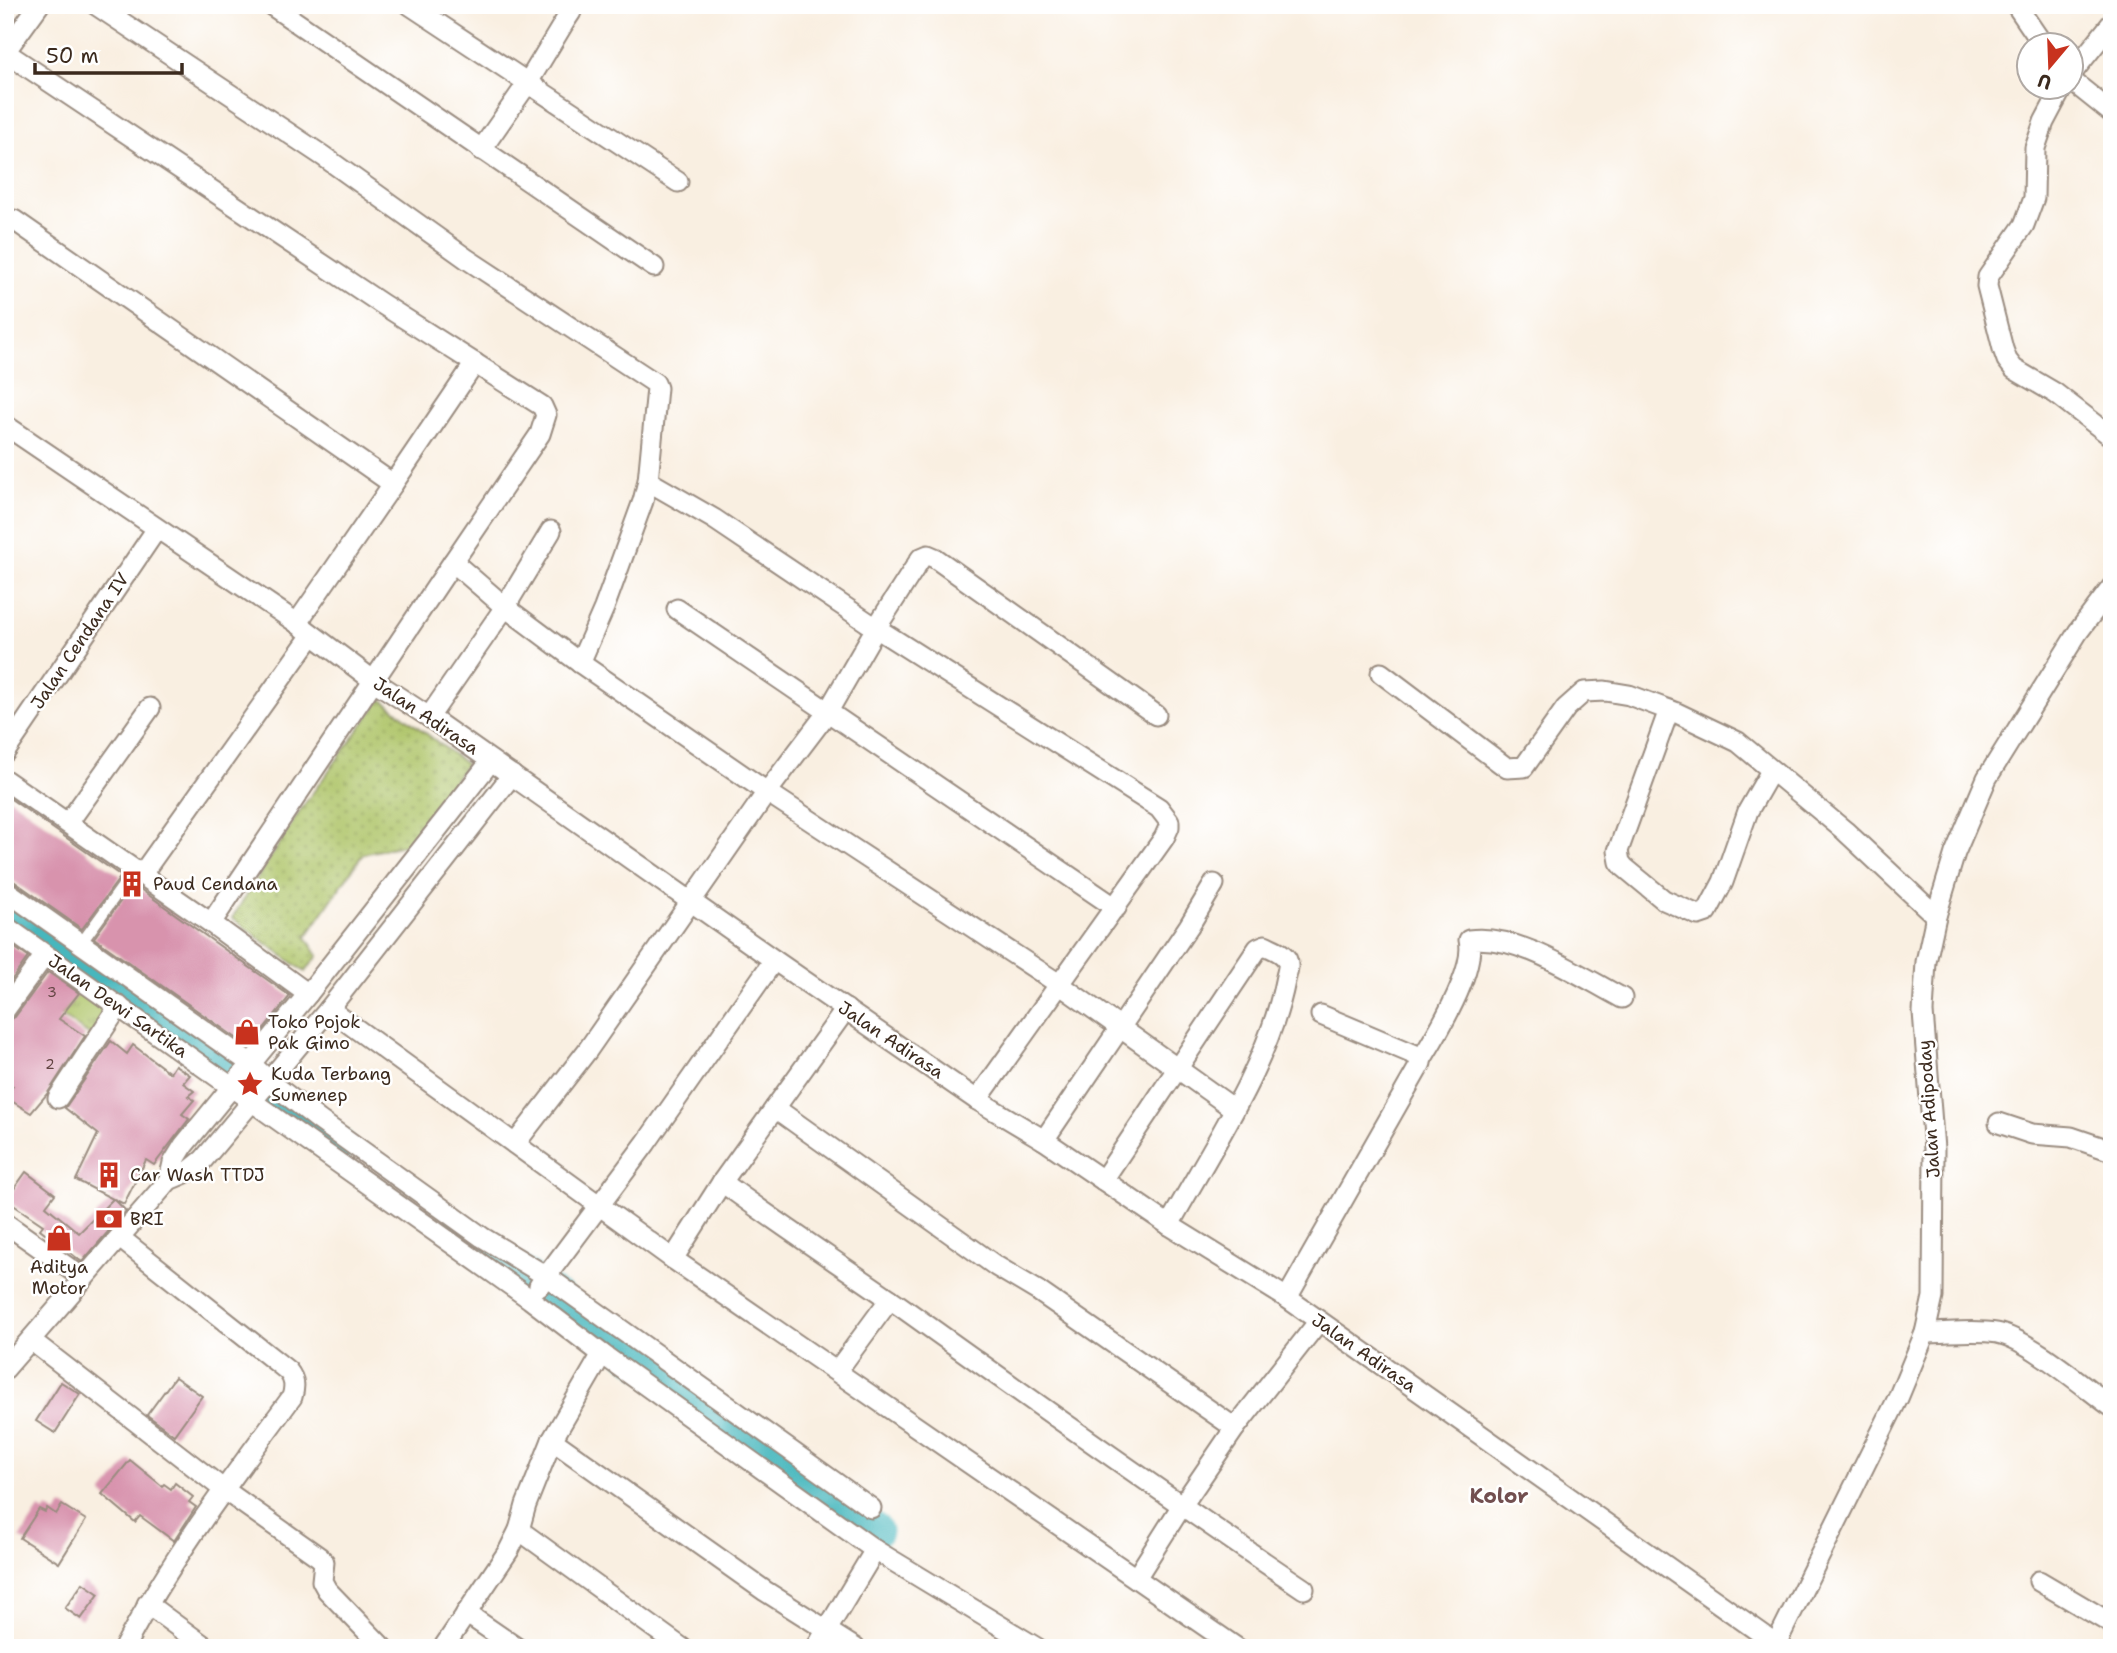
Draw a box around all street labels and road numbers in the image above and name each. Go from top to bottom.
street label: Jalan Cendana IV [25,568,135,714]
street label: Jalan Adirasa [368,672,484,760]
street label: Jalan Dewi Sartika [43,949,193,1063]
street label: Jalan Adirasa [833,996,949,1084]
street label: Jalan Adipoday [1912,1039,1946,1179]
street label: Jalan Adirasa [1307,1308,1421,1398]

